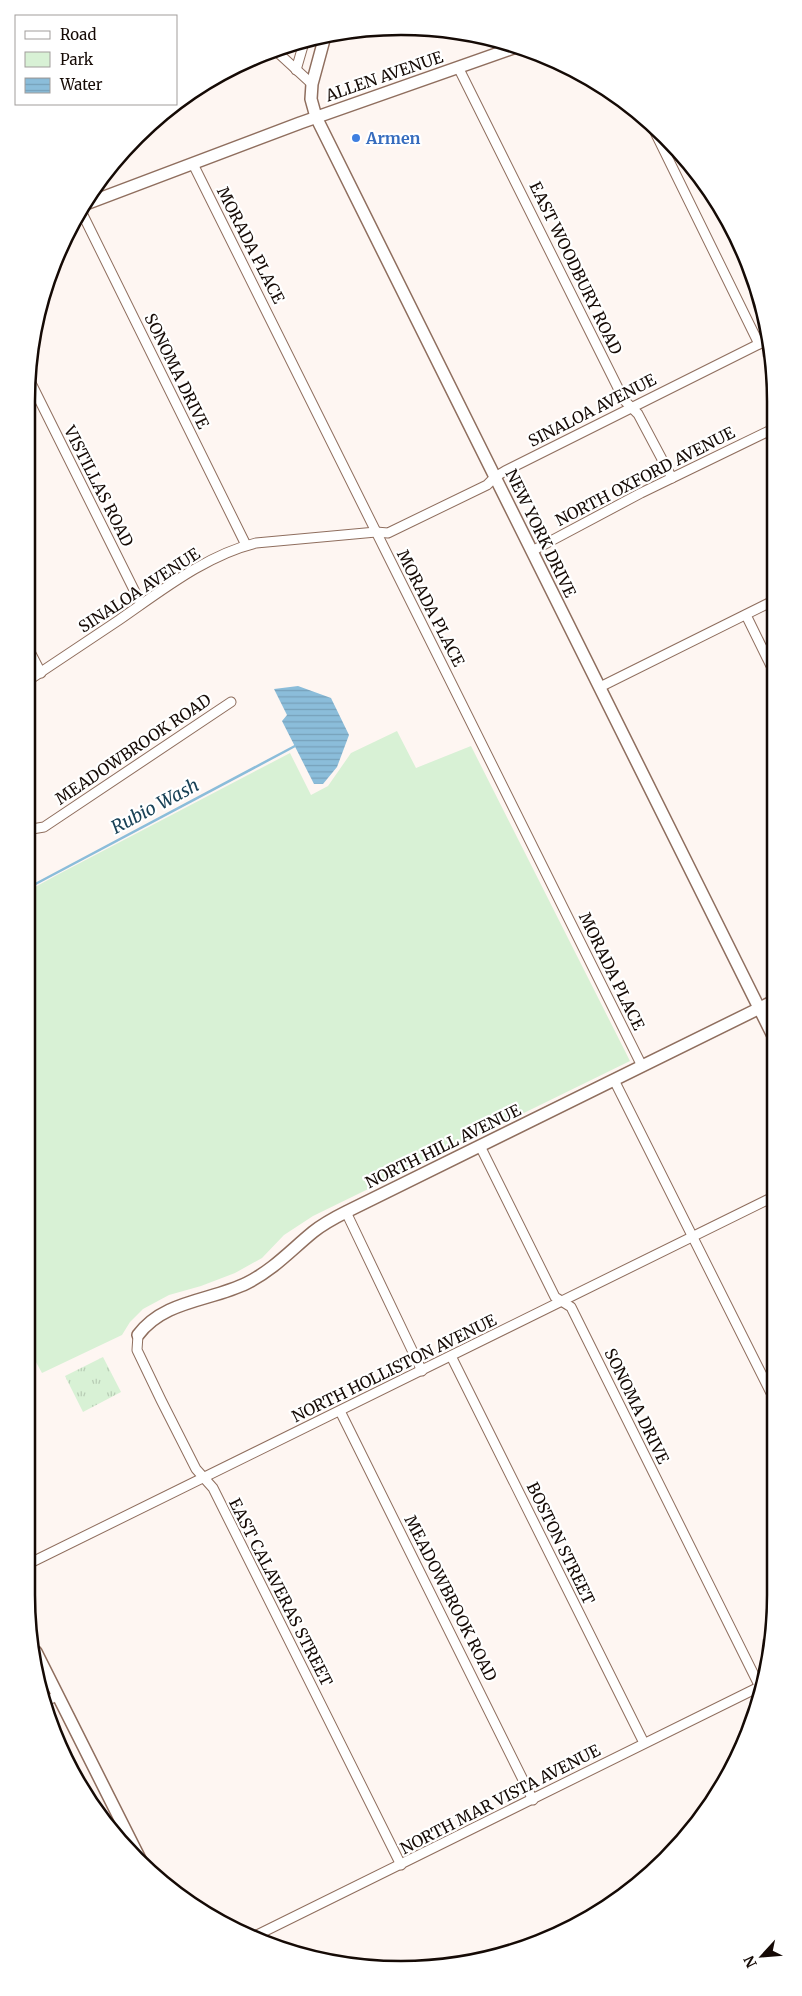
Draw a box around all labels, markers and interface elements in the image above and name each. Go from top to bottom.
legend [15,15,178,105]
text: Road [60,25,96,44]
street label: ALLEN AVENUE [322,46,446,106]
text: Park [60,50,94,69]
text: Water [59,75,103,94]
place label: Armen [365,128,421,148]
marker: Armen [350,132,362,144]
street label: EAST WOODBURY ROAD [525,178,627,358]
street label: MORADA PLACE [213,183,289,307]
street label: SONOMA DRIVE [140,310,214,433]
street label: SINALOA AVENUE [525,369,660,451]
street label: VISTILLAS ROAD [59,421,138,550]
street label: NORTH OXFORD AVENUE [552,422,739,530]
street label: NEW YORK DRIVE [501,466,581,601]
street label: SINALOA AVENUE [75,543,204,637]
street label: MORADA PLACE [393,546,469,670]
street label: MEADOWBROOK ROAD [51,689,215,809]
water label: Rubio Wash [107,773,203,839]
street label: MORADA PLACE [575,909,649,1034]
street label: NORTH HILL AVENUE [362,1099,525,1192]
street label: NORTH HOLLISTON AVENUE [289,1309,500,1426]
street label: SONOMA DRIVE [600,1345,674,1468]
street label: BOSTON STREET [523,1479,599,1607]
street label: EAST CALAVERAS STREET [225,1495,337,1689]
street label: MEADOWBROOK ROAD [400,1512,502,1684]
street label: NORTH MAR VISTA AVENUE [397,1739,604,1858]
north arrow [737,1931,787,1981]
text: N [740,1953,761,1971]

